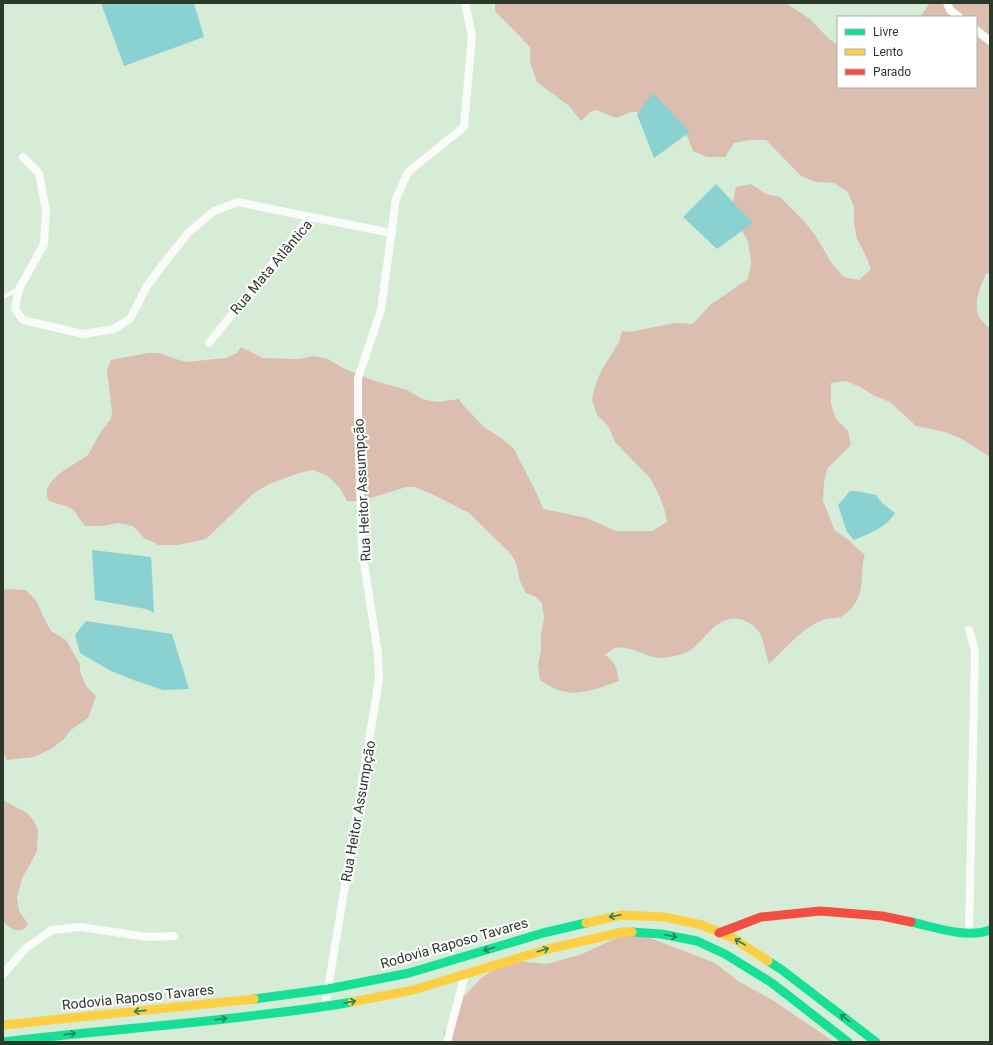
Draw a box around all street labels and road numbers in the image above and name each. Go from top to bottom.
street label: Rua Mata Atlântica [227,217,315,317]
street label: Rua Heitor Assumpção [350,418,374,562]
street label: Rua Heitor Assumpção [338,739,378,883]
street label: Rodovia Raposo Tavares [378,914,530,972]
street label: Rodovia Raposo Tavares [61,981,215,1013]

